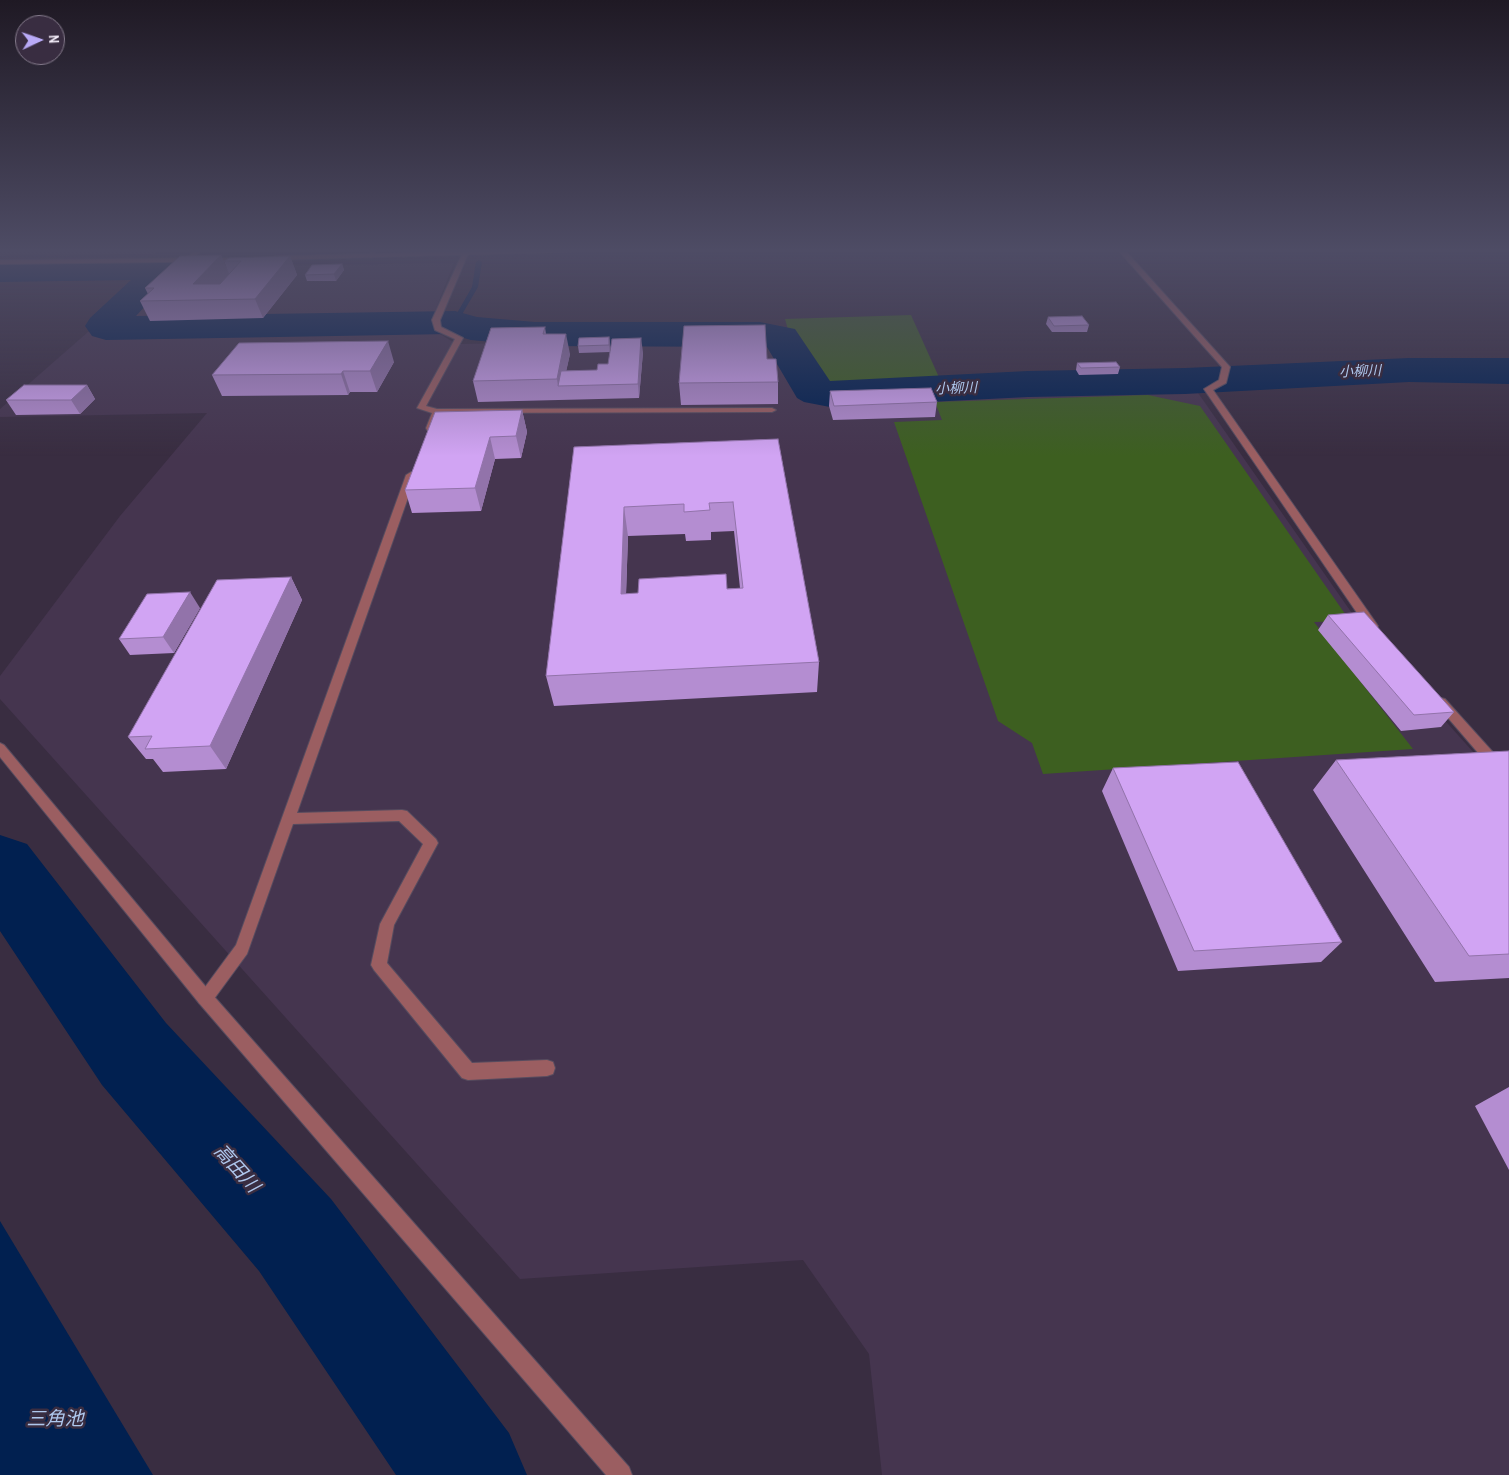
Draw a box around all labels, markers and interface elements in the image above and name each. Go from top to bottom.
north arrow [15,15,65,65]
text: N [45,35,63,44]
water label: 小柳川 [1339,363,1381,381]
water label: 小柳川 [935,380,977,398]
water label: 高田川 [208,1140,264,1198]
water label: 三角池 [27,1409,83,1431]

